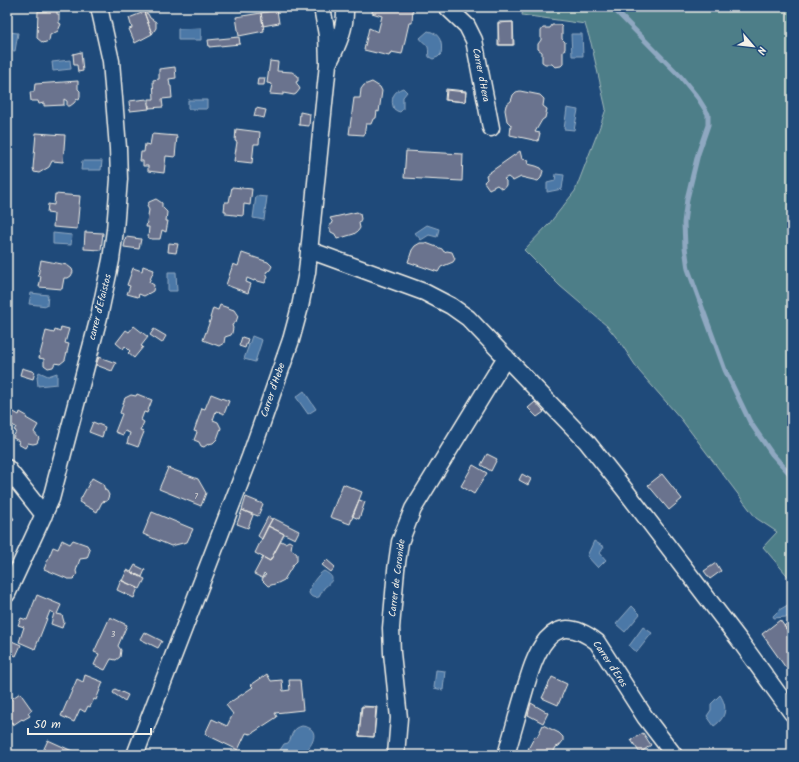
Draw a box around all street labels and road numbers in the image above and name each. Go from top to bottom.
street label: Carrer d'Hera [468,47,494,104]
street label: carrer d'Efaistos [84,272,116,342]
street label: Carrer d'Hebe [256,360,290,419]
street label: Carrer de Coronide [384,538,410,618]
street label: Carrer d'Eros [588,637,632,691]

